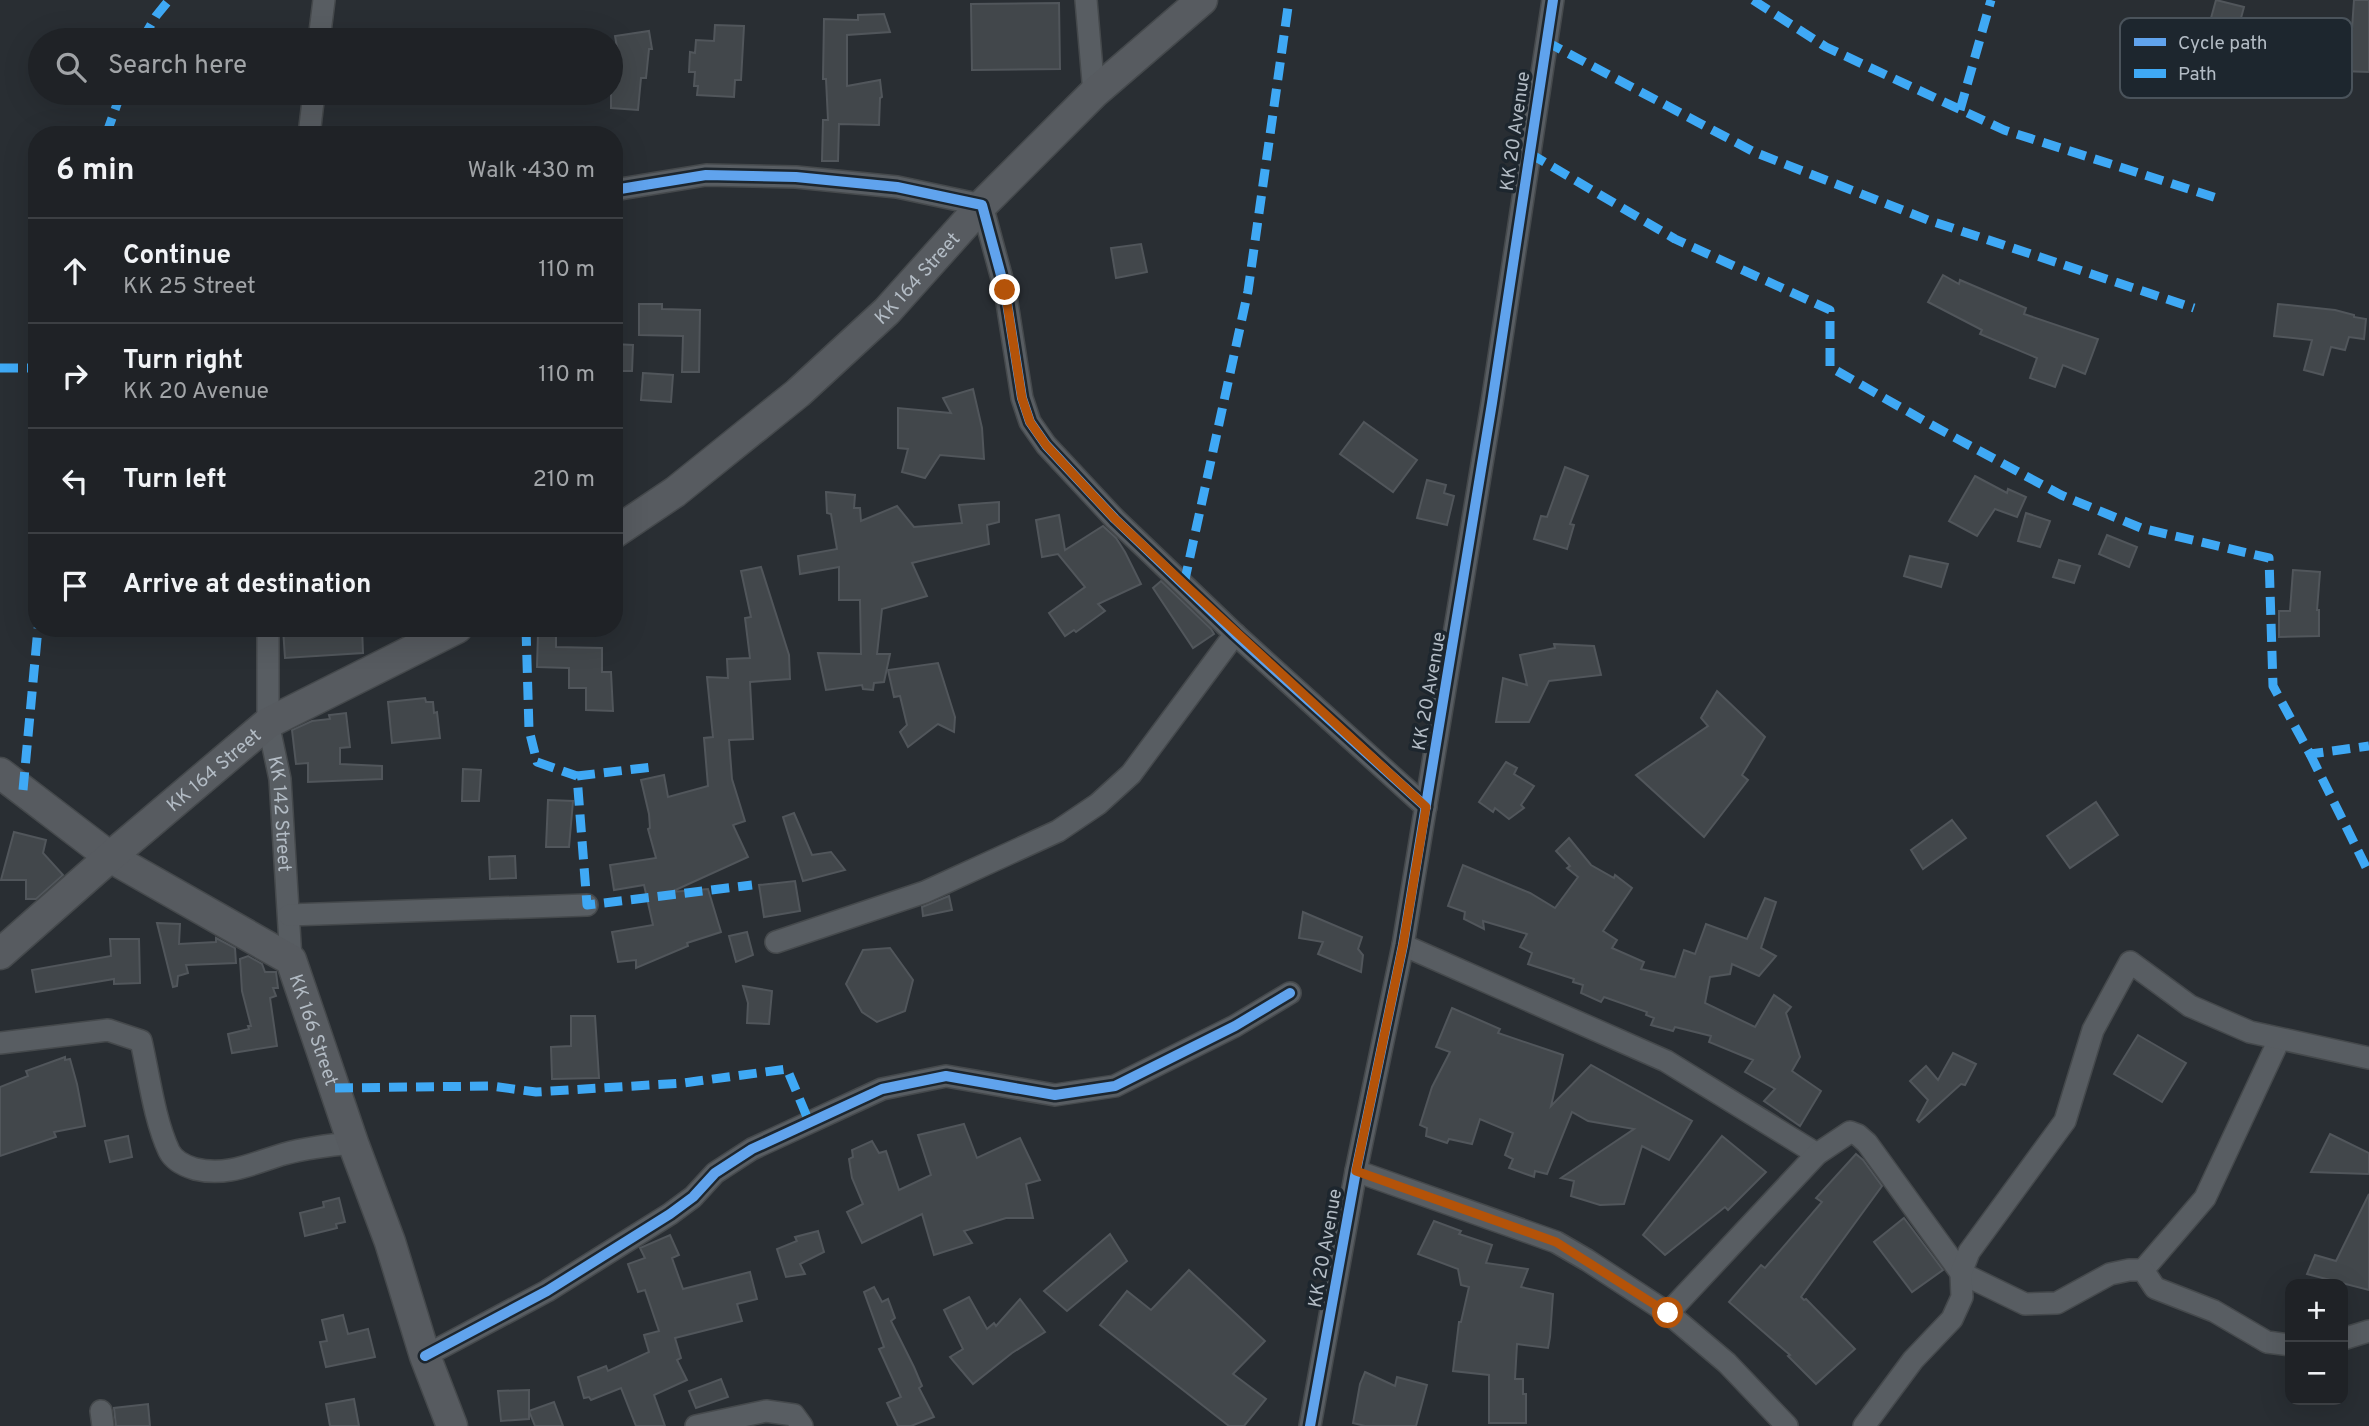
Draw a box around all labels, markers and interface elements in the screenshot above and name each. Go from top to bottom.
legend [2120,18,2352,98]
search box [28,28,623,105]
text: Cycle path [2178,32,2267,56]
icon: search [52,48,90,86]
text: Search here [108,50,247,83]
text: Path [2178,63,2217,87]
street label: KK 20 Avenue [1496,70,1536,193]
text: 6 min [56,153,134,190]
text: Walk · 430 m [468,157,595,186]
street label: KK 164 Street [870,228,966,331]
text: Continue [123,240,231,273]
icon: ahead [56,252,94,290]
text: 110 m [538,256,595,285]
text: KK 25 Street [123,273,256,302]
route end [989,274,1020,305]
text: Turn right [123,345,243,378]
icon: right [56,357,94,395]
text: 110 m [538,361,595,390]
text: KK 20 Avenue [123,378,269,407]
icon: left [56,462,94,500]
text: Turn left [123,464,227,497]
text: 210 m [533,466,595,495]
icon: arrive [56,567,94,605]
text: Arrive at destination [123,569,371,602]
street label: KK 20 Avenue [1408,630,1452,753]
street label: KK 164 Street [162,724,267,818]
street label: KK 142 Street [261,754,296,873]
street label: KK 166 Street [283,971,343,1089]
street label: KK 20 Avenue [1304,1187,1348,1310]
map controls [2285,1279,2348,1405]
button: + [2285,1279,2348,1342]
route start [1652,1297,1683,1328]
button: − [2285,1342,2348,1405]

